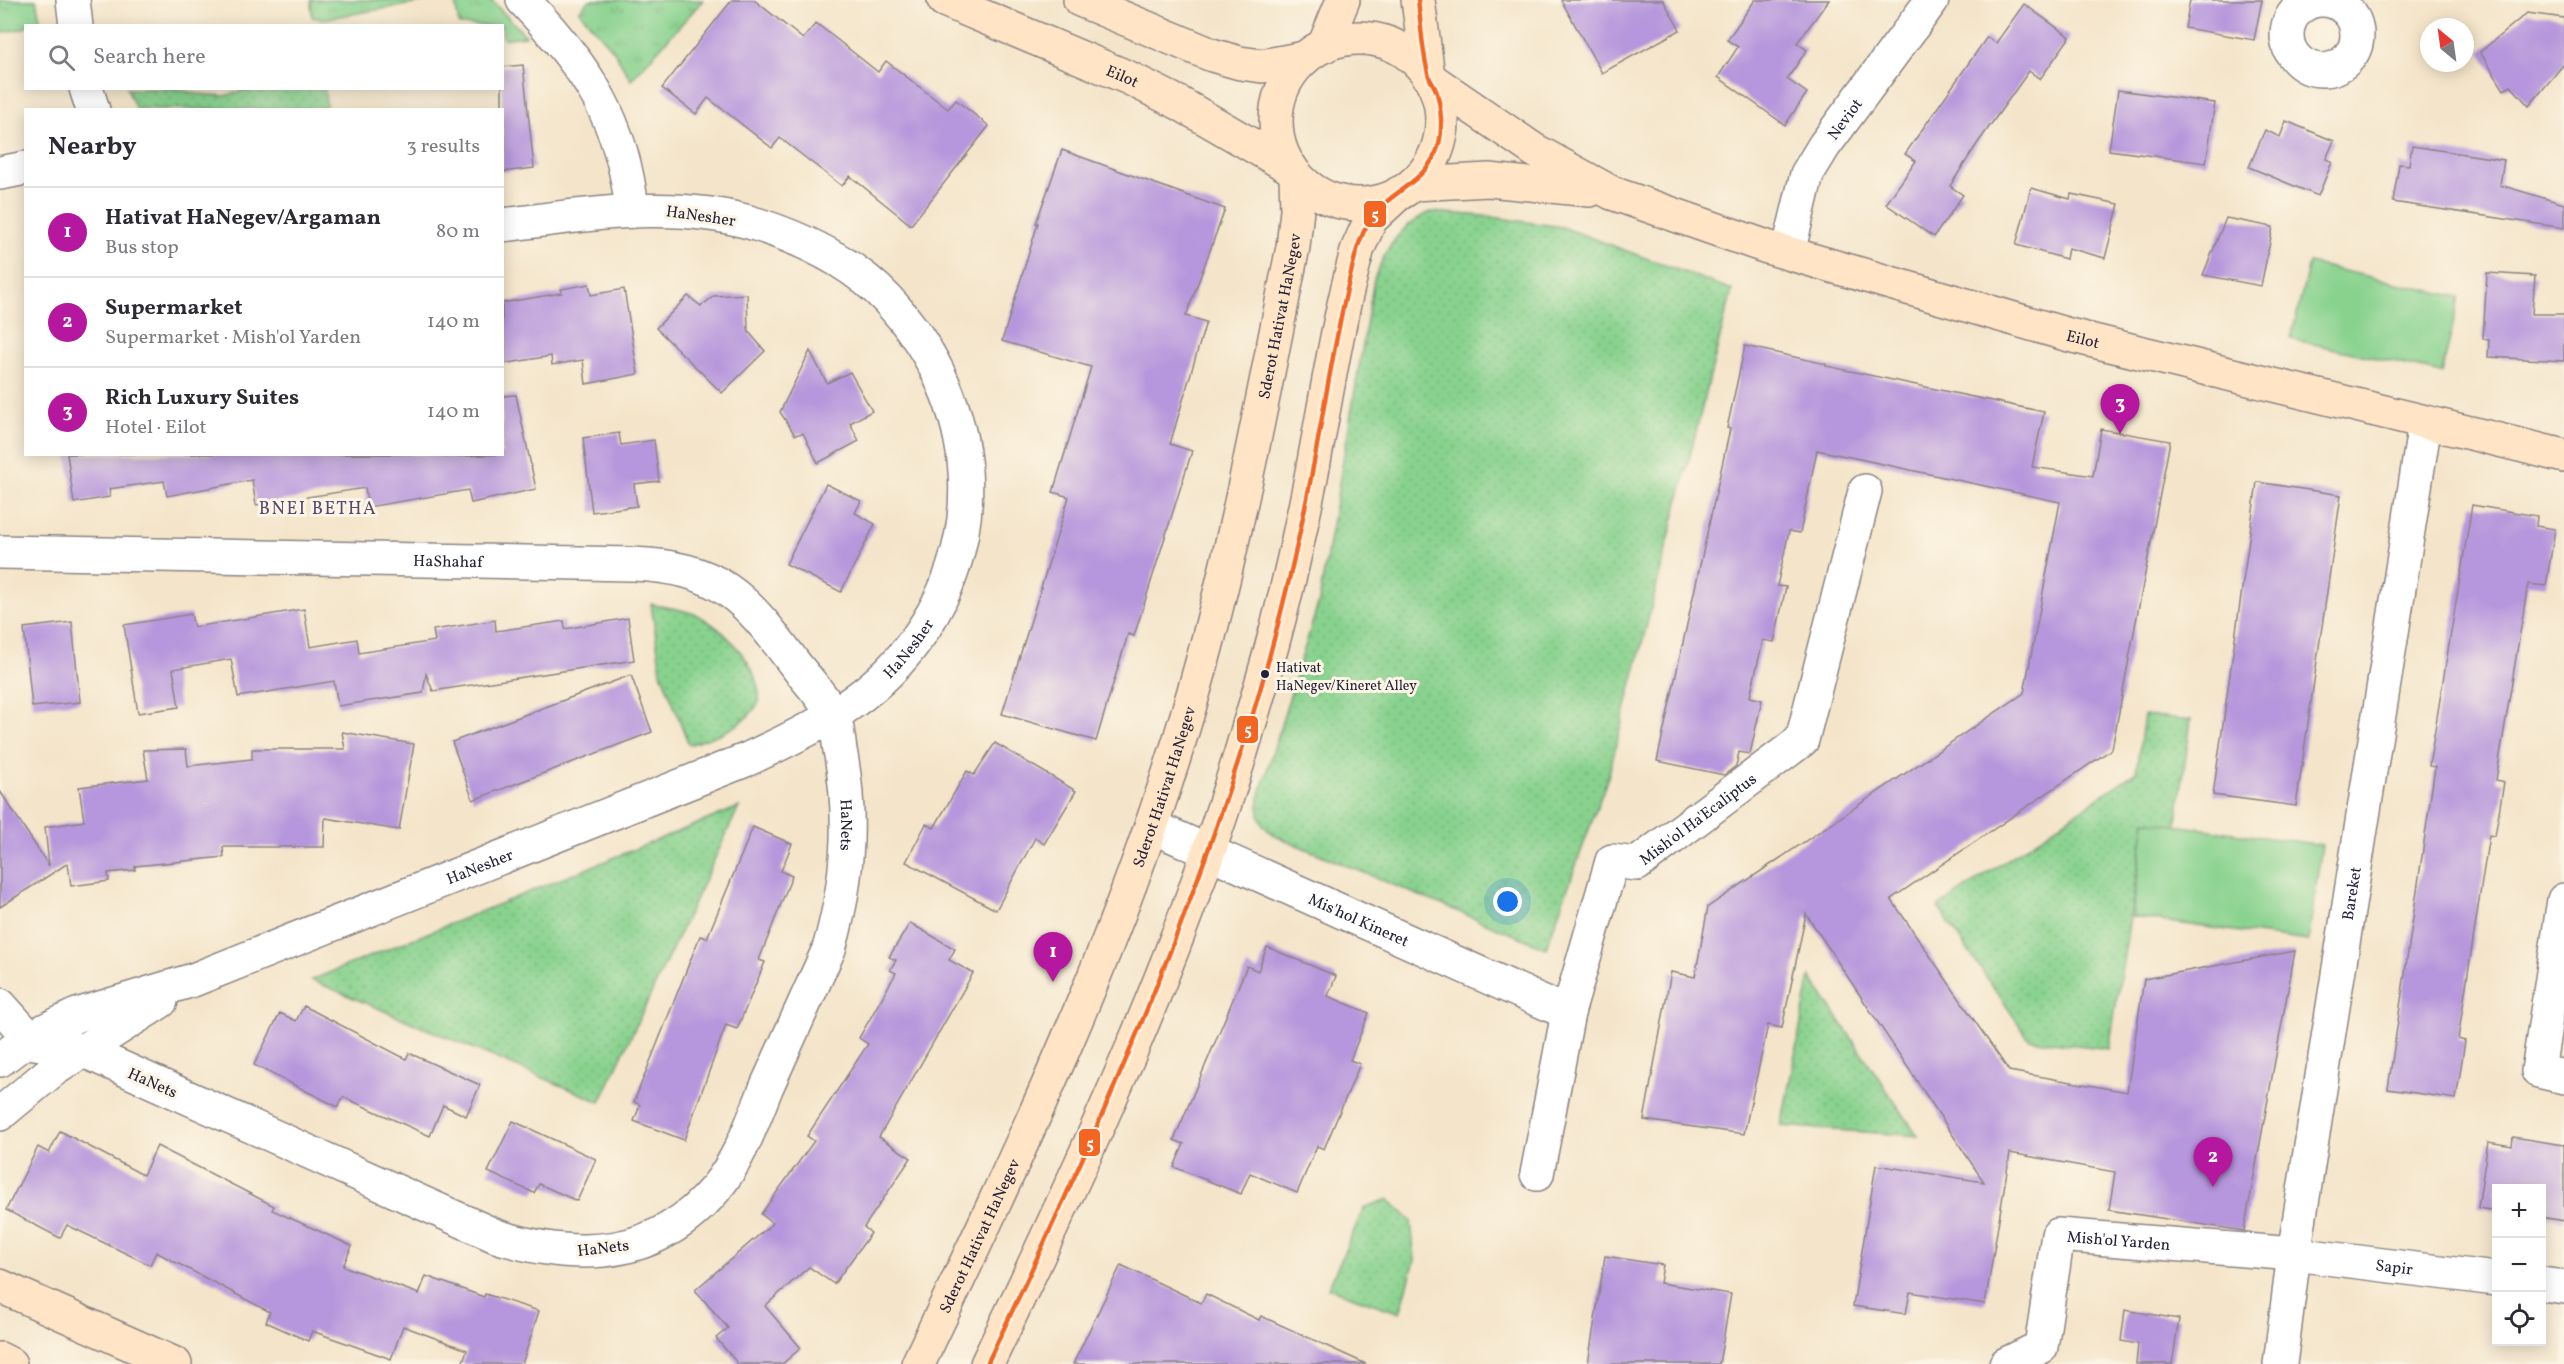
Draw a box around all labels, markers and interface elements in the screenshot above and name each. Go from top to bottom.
north arrow [2420,18,2474,72]
search box [24,24,504,90]
icon: search [45,41,78,74]
text: Search here [93,42,206,73]
street label: Eilot [1102,61,1142,94]
street label: Neviot [1823,94,1869,145]
text: Nearby [48,129,137,165]
text: 3 results [406,133,480,161]
line badge: 5 [1363,200,1387,228]
street label: HaNesher [664,201,737,233]
text: Hativat HaNegev/Argaman [105,203,381,234]
text: 5 [1371,205,1379,227]
text: 1 [63,218,72,246]
text: 80 m [436,218,480,246]
street label: Sderot Hativat HaNegev [1254,232,1307,401]
text: Bus stop [105,234,179,262]
text: Supermarket [105,293,243,324]
text: 2 [62,308,73,336]
text: 140 m [427,308,480,336]
text: Supermarket · Mish'ol Yarden [105,324,361,352]
street label: Eilot [2064,326,2102,355]
text: Rich Luxury Suites [105,383,299,414]
pin: 3 [2100,384,2140,434]
text: 3 [62,398,73,426]
text: 140 m [427,398,480,426]
text: Hotel · Eilot [105,414,207,442]
district label: BNEI BETHA [259,497,377,522]
street label: HaShahaf [413,551,484,574]
street label: HaNesher [879,615,940,684]
place label: Hativat HaNegev/Kineret Alley [1276,659,1417,696]
marker: Hativat HaNegev/Kineret Alley [1259,668,1271,680]
street label: Sderot Hativat HaNegev [1128,703,1202,871]
line badge: 5 [1236,715,1259,744]
text: 5 [1244,720,1252,742]
street label: Mish'ol Ha'Ecaliptus [1636,769,1762,871]
street label: HaNets [833,799,856,852]
street label: HaNesher [443,845,517,891]
street label: Bareket [2338,865,2368,922]
your location [1493,887,1522,916]
street label: Mis'hol Kineret [1304,889,1412,953]
pin: 1 [1034,932,1072,982]
street label: HaNets [124,1063,181,1104]
line badge: 5 [1078,1128,1101,1157]
text: 5 [1086,1134,1094,1156]
pin: 2 [2194,1138,2232,1187]
street label: Sderot Hativat HaNegev [935,1155,1027,1317]
map controls [2492,1184,2546,1346]
button: + [2492,1184,2546,1238]
street label: Mish'ol Yarden [2066,1227,2171,1257]
street label: HaNets [576,1235,631,1263]
button: − [2492,1238,2546,1292]
street label: Sapir [2374,1255,2414,1282]
button: locate [2492,1292,2546,1346]

